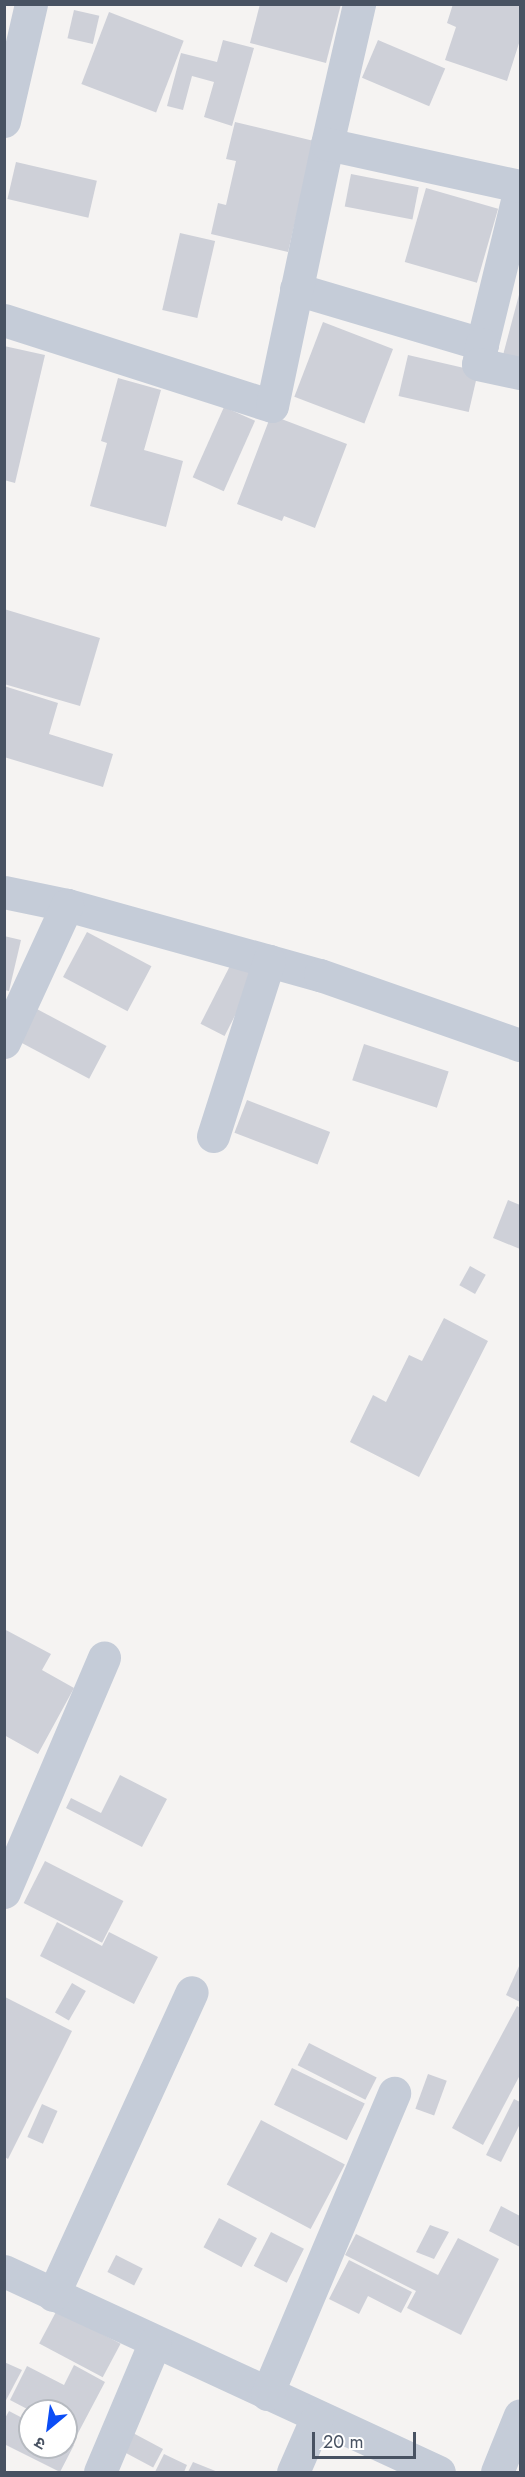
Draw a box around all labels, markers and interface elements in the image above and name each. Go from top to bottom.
north arrow [18,2399,78,2459]
scale bar [315,2420,418,2458]
text: 20 m [323,2429,363,2455]
text: उ [30,2431,50,2456]

